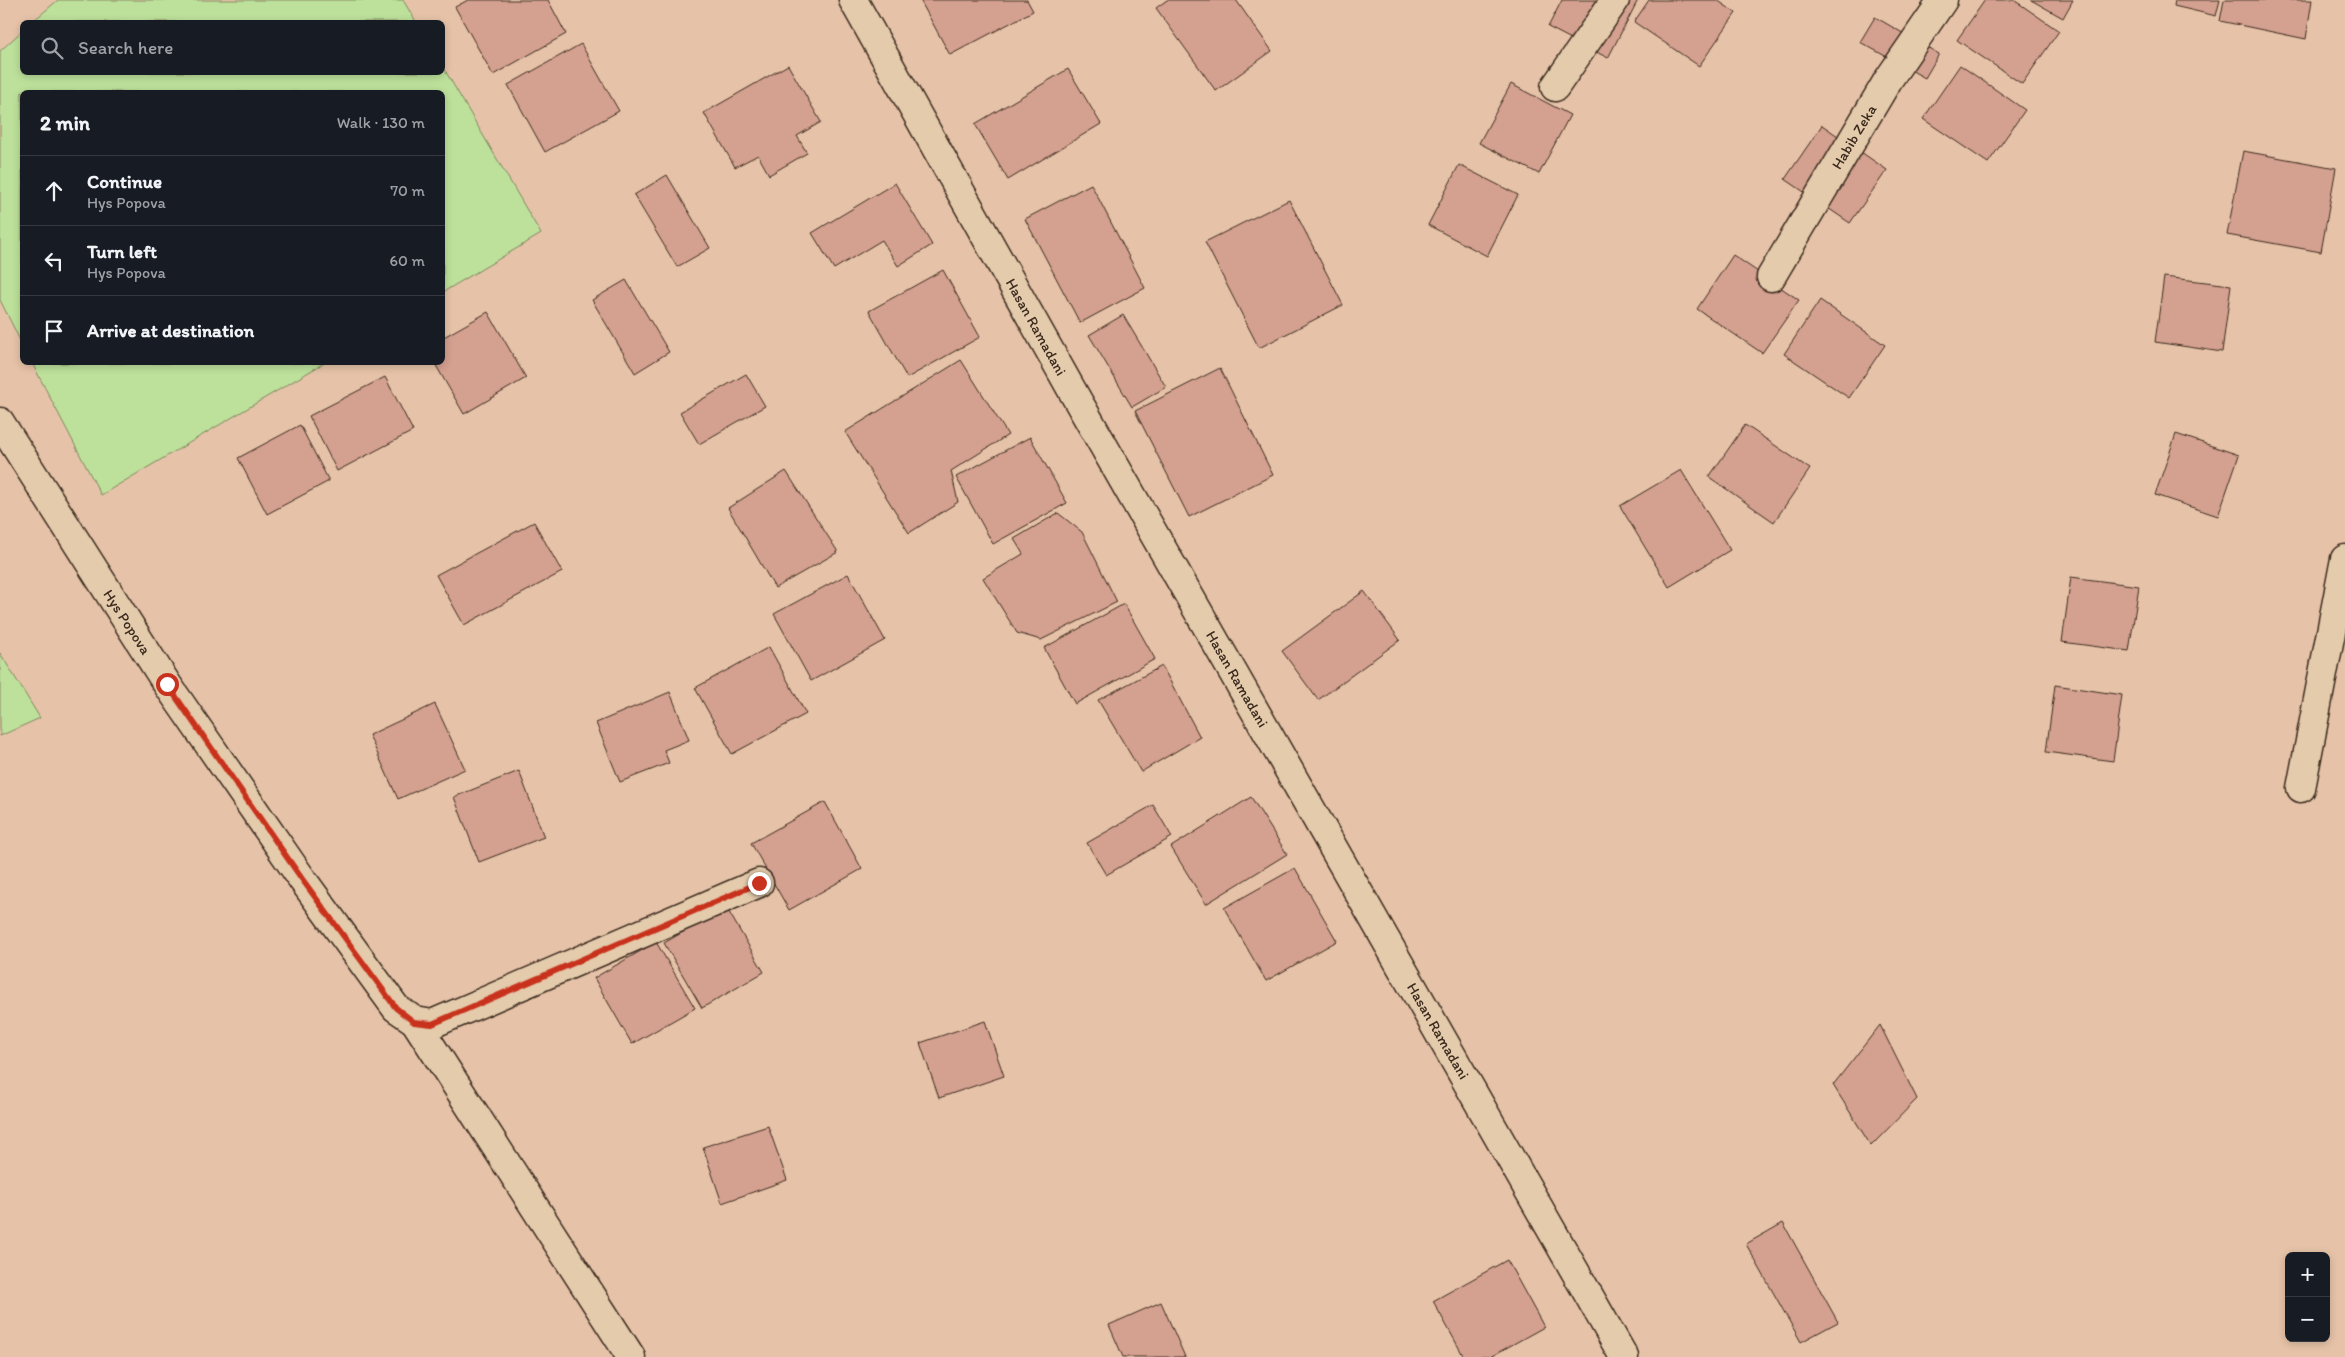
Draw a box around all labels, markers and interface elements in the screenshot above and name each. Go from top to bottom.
search box [20,20,445,75]
icon: search [38,34,66,62]
text: Search here [78,36,173,59]
street label: Habib Zeka [1828,101,1880,173]
text: 2 min [40,110,90,135]
text: Walk · 130 m [337,113,425,132]
text: Continue [87,170,162,193]
icon: ahead [40,177,68,205]
text: 70 m [390,181,425,200]
text: Hys Popova [87,193,166,212]
text: Turn left [87,240,157,263]
icon: left [40,247,68,275]
text: 60 m [390,251,425,270]
text: Hys Popova [87,263,166,282]
street label: Hasan Ramadani [1002,275,1070,379]
icon: arrive [40,317,68,345]
text: Arrive at destination [87,319,254,342]
street label: Hys Popova [99,586,155,658]
street label: Hasan Ramadani [1202,627,1272,731]
route start [156,673,179,696]
route end [748,872,771,895]
street label: Hasan Ramadani [1403,979,1473,1083]
map controls [2285,1252,2330,1342]
button: + [2285,1252,2330,1297]
button: − [2285,1297,2330,1342]

